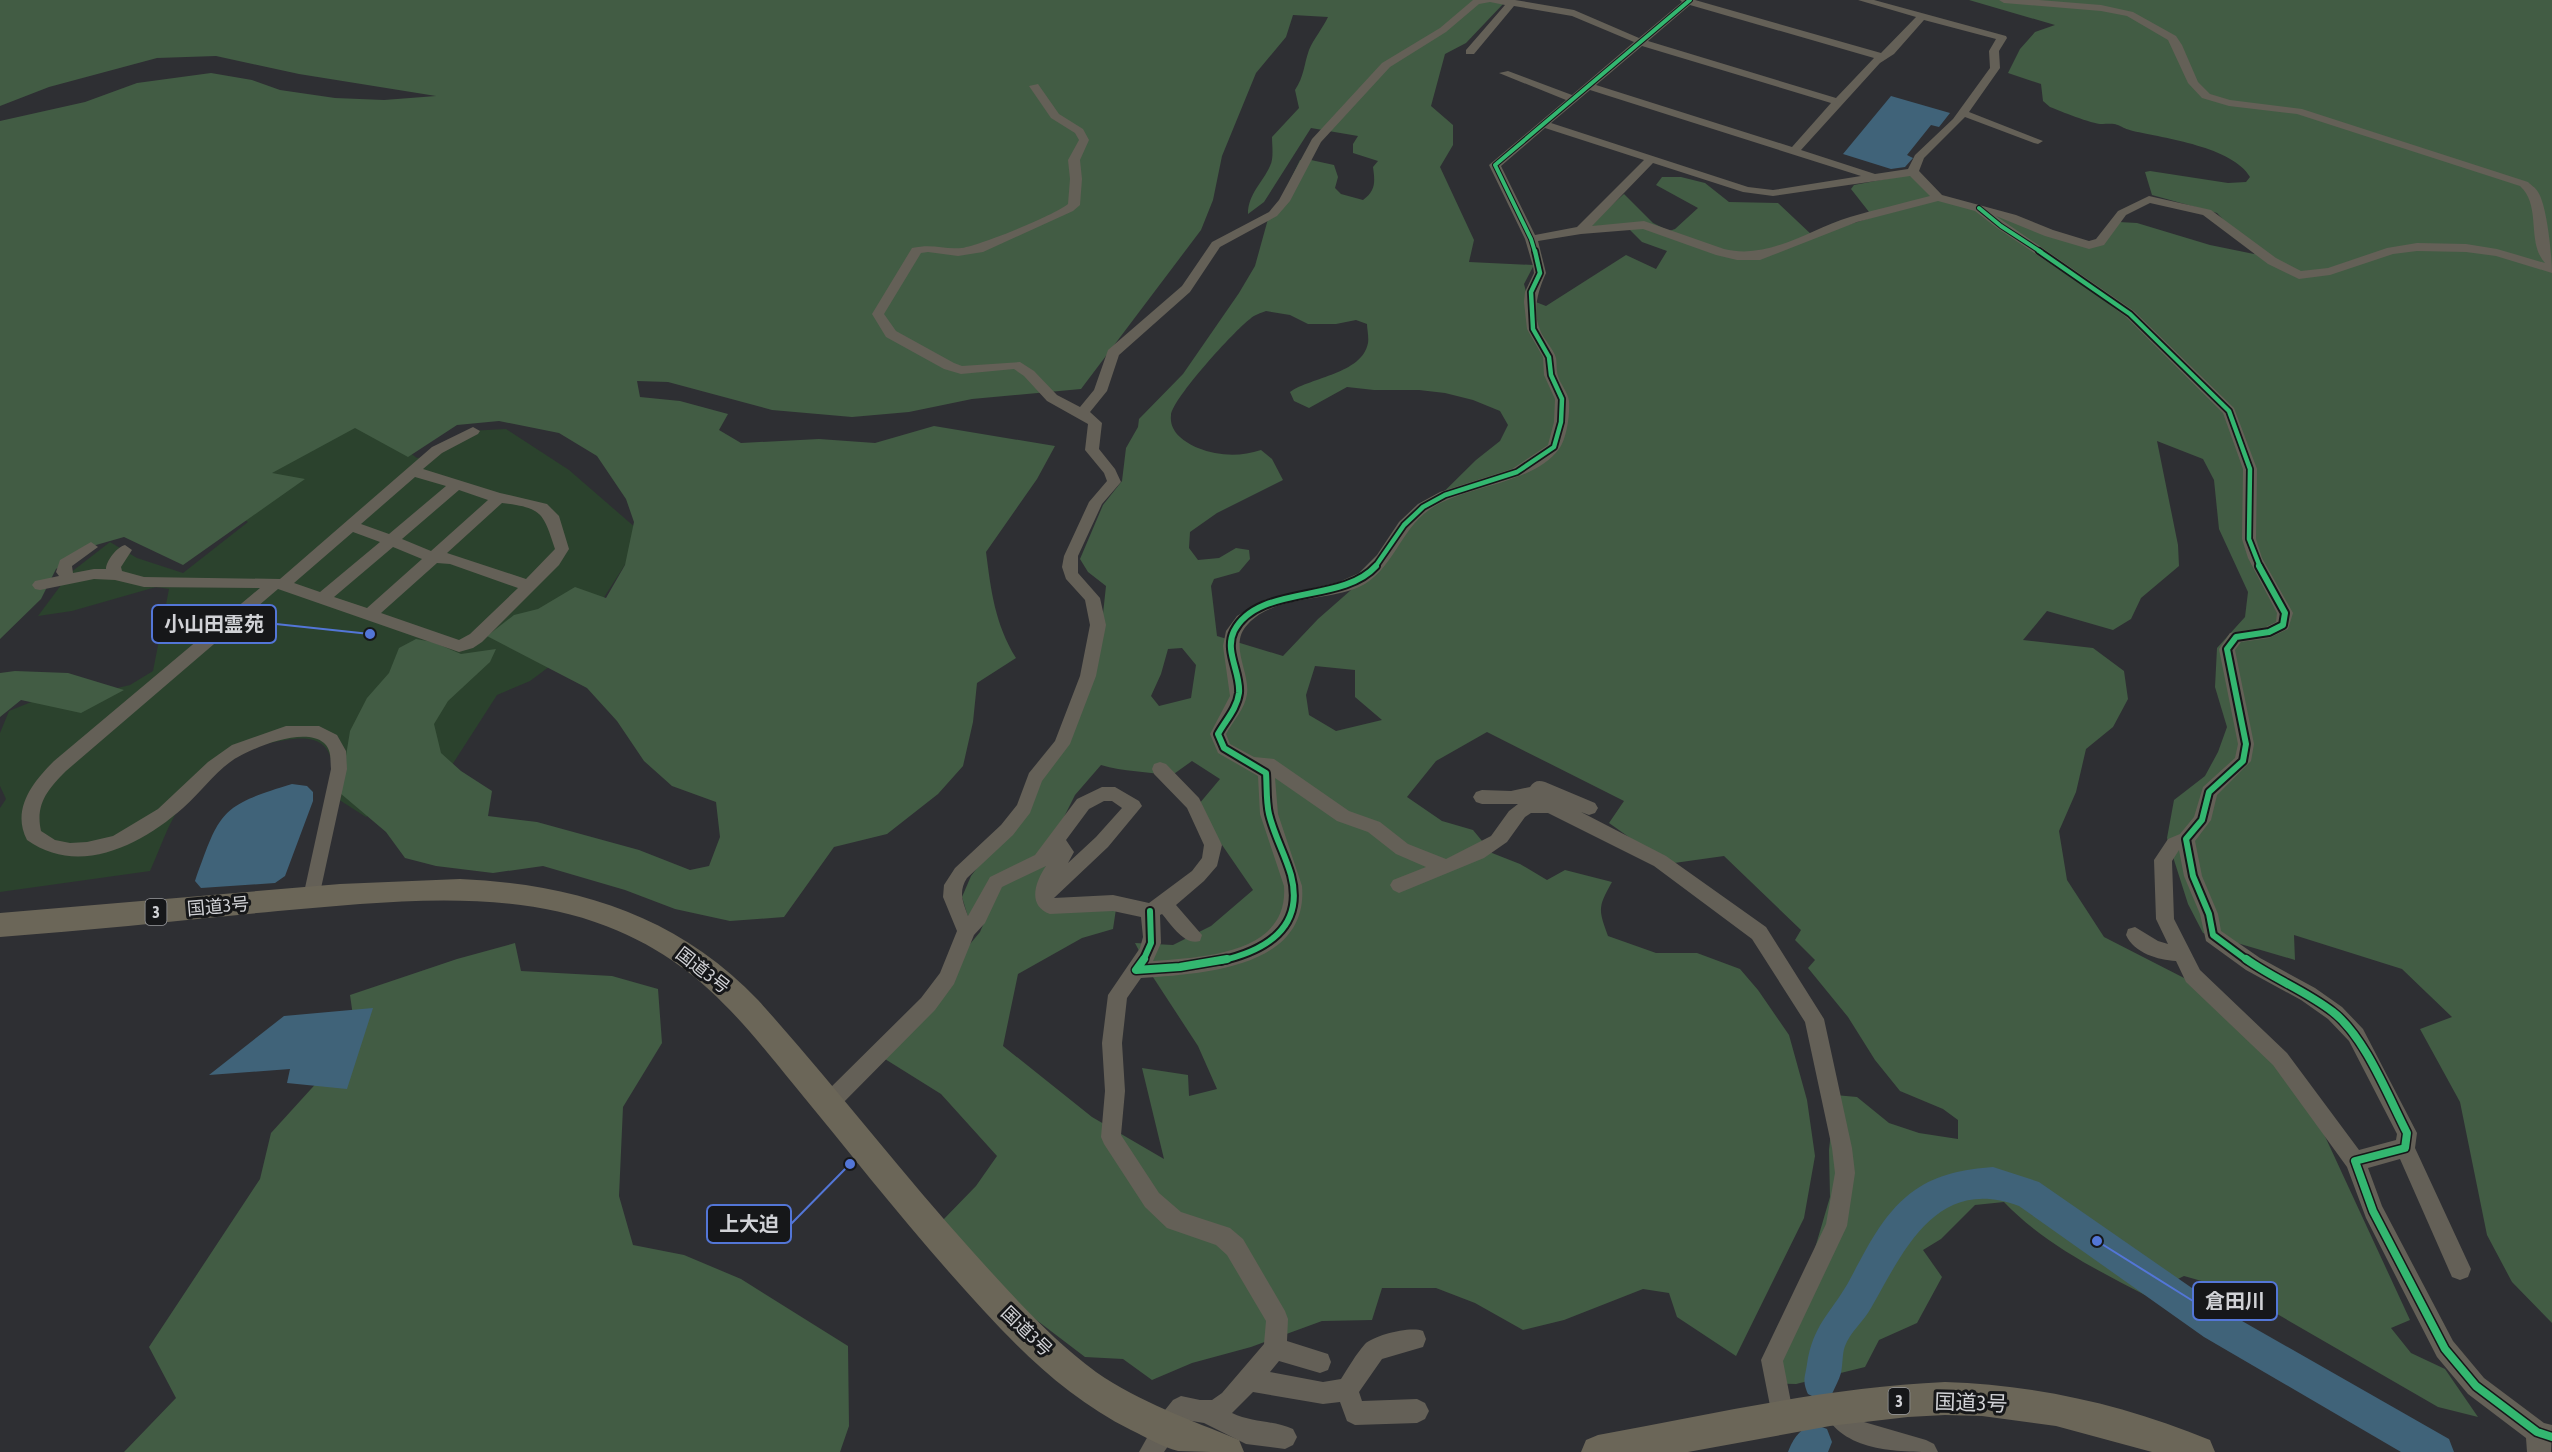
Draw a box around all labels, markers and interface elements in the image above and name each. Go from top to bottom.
callout: 小山田霊苑 [152,605,276,643]
text: 小山田霊苑 [164,612,264,635]
street label: 国道3号 [186,893,250,919]
road number: 3 [146,899,166,925]
street label: 国道3号 [672,942,734,998]
callout: 上大迫 [707,1205,791,1243]
text: 上大迫 [719,1212,779,1235]
callout: 倉田川 [2193,1282,2277,1320]
text: 倉田川 [2205,1289,2265,1312]
street label: 国道3号 [997,1302,1057,1360]
road number: 3 [1888,1388,1910,1414]
street label: 国道3号 [1934,1389,2008,1415]

